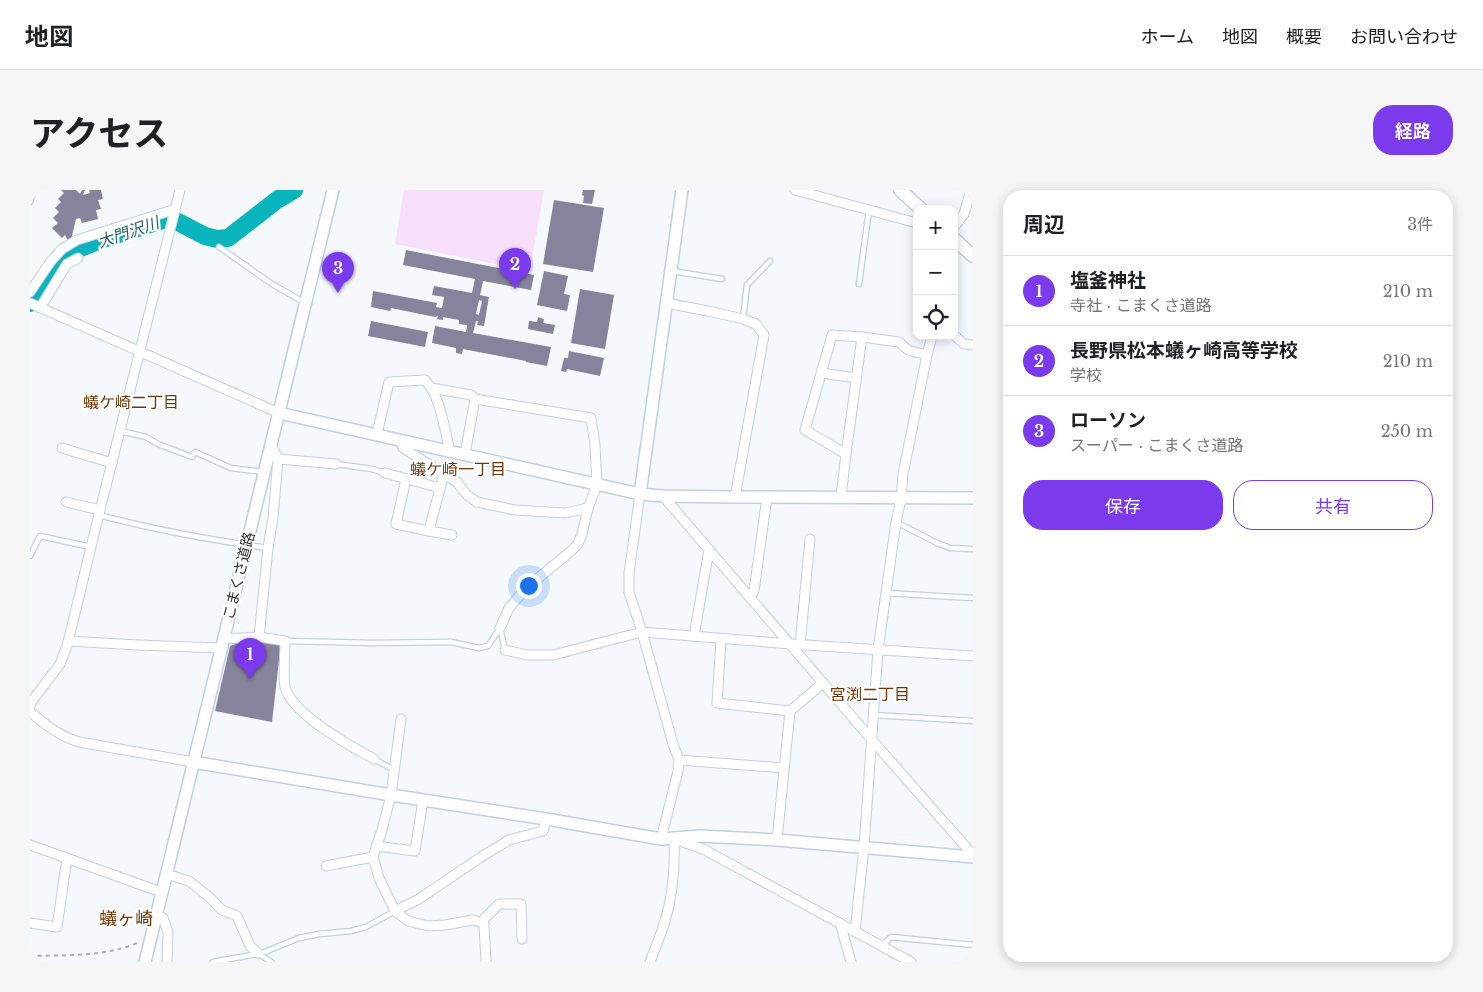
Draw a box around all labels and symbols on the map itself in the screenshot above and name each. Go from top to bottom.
water label: 大門沢川 [94,211,163,252]
pin: 2 [499,248,531,289]
pin: 3 [322,252,354,293]
district label: 蟻ケ崎二丁目 [83,392,179,412]
district label: 蟻ケ崎一丁目 [410,459,506,479]
street label: こまくさ道路 [218,530,259,622]
your location [516,573,542,599]
pin: 1 [234,638,266,679]
district label: 宮渕二丁目 [830,684,910,704]
district label: 蟻ヶ崎 [99,908,153,930]

